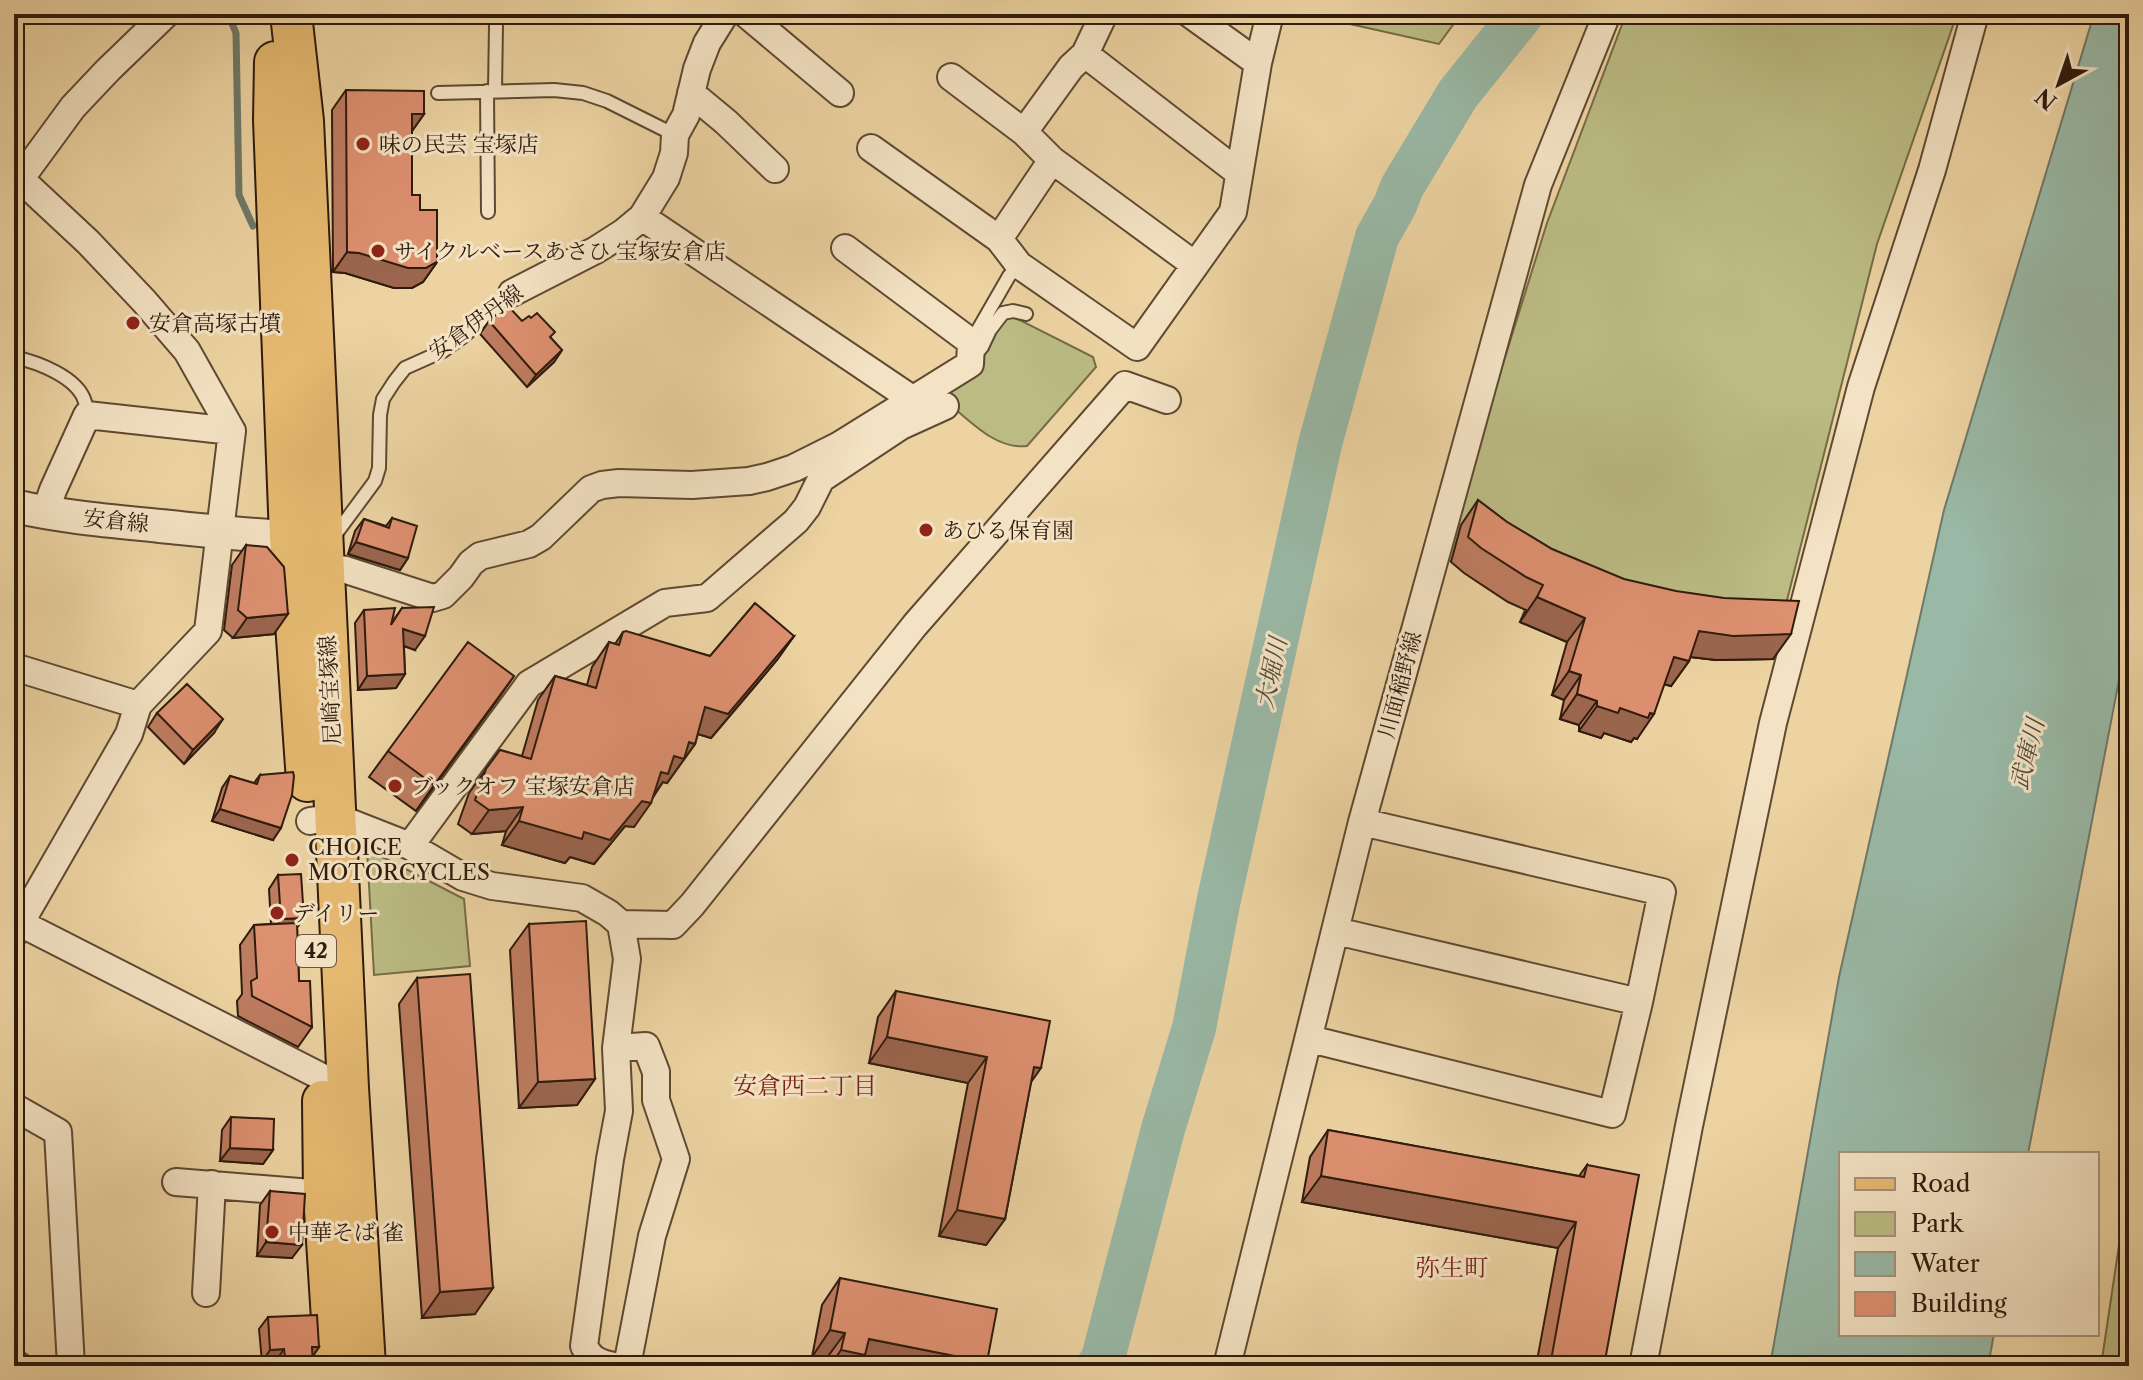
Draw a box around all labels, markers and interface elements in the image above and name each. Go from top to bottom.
north arrow [2019,44,2099,124]
text: N [2030,82,2062,115]
place label: 味の民芸 宝塚店 [379,131,539,158]
marker: 味の民芸 宝塚店 [354,135,372,153]
place label: サイクルベースあさひ 宝塚安倉店 [394,238,726,265]
marker: サイクルベースあさひ 宝塚安倉店 [369,242,387,260]
street label: 安倉伊丹線 [424,279,528,365]
place label: 安倉高塚古墳 [149,310,281,337]
marker: 安倉高塚古墳 [124,314,142,332]
street label: 安倉線 [82,504,150,538]
place label: あひる保育園 [942,517,1074,544]
marker: あひる保育園 [917,521,935,539]
street label: 川面稲野線 [1373,628,1427,742]
water label: 大堀川 [1249,632,1293,711]
street label: 尼崎宝塚線 [314,634,346,746]
water label: 武庫川 [2004,713,2051,792]
place label: ブックオフ 宝塚安倉店 [411,773,635,800]
marker: ブックオフ 宝塚安倉店 [386,777,404,795]
place label: CHOICE MOTORCYCLES [308,834,490,886]
marker: CHOICE MOTORCYCLES [283,851,301,869]
place label: デイリー [293,900,379,927]
marker: デイリー [268,904,286,922]
road number: 42 [296,935,336,967]
district label: 安倉西二丁目 [733,1071,877,1100]
legend [1839,1152,2099,1336]
text: Road [1911,1169,1971,1198]
text: Park [1911,1209,1964,1238]
place label: 中華そば 雀 [288,1219,404,1246]
marker: 中華そば 雀 [263,1223,281,1241]
text: Water [1910,1249,1980,1278]
district label: 弥生町 [1416,1253,1488,1282]
text: Building [1911,1289,2007,1318]

